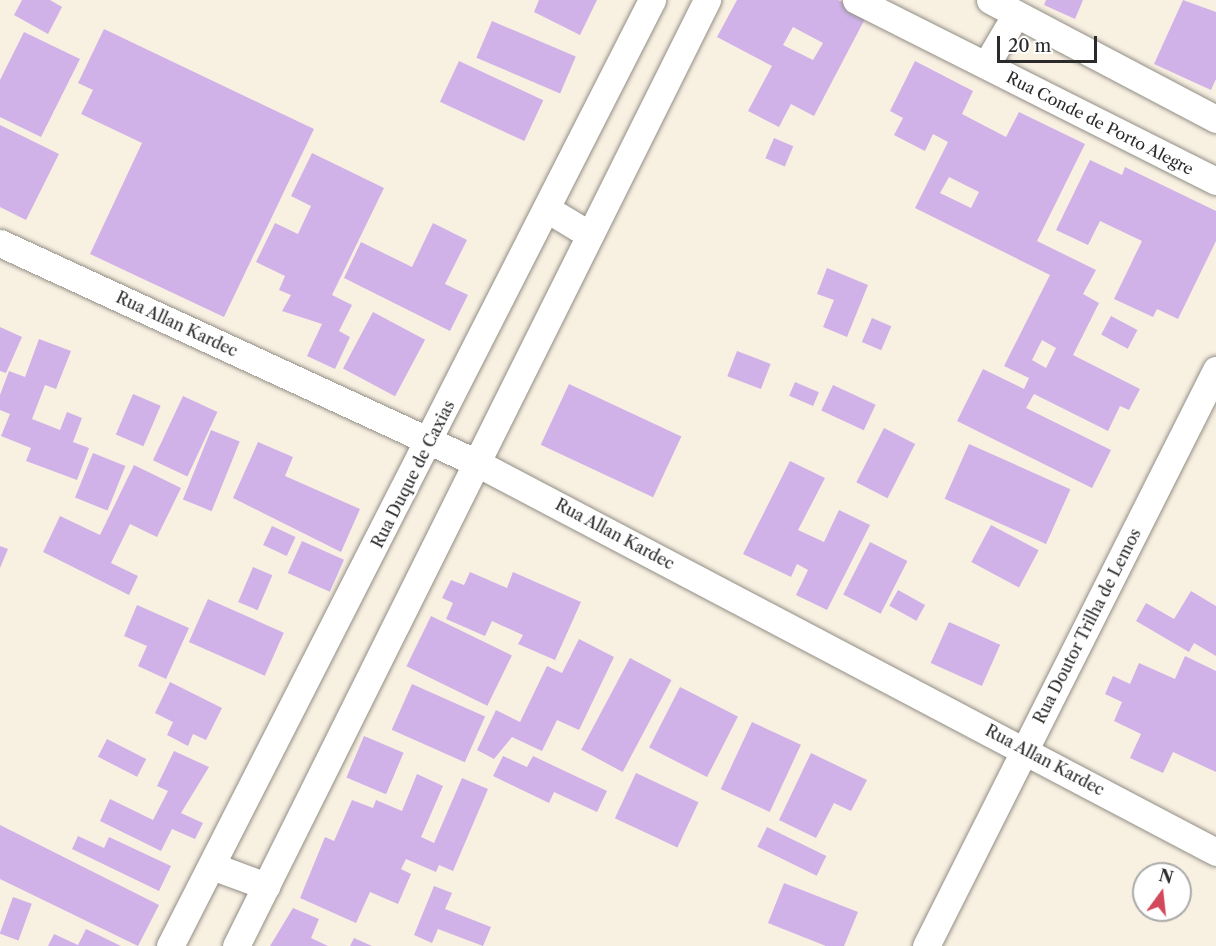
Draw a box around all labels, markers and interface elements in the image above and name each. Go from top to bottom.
scale bar [1000,24,1100,62]
text: 20 m [1008,35,1051,57]
street label: Rua Conde de Porto Alegre [1003,67,1197,179]
street label: Rua Allan Kardec [113,287,241,361]
street label: Rua Duque de Caxias [367,397,459,551]
street label: Rua Allan Kardec [552,494,678,574]
street label: Rua Doutor Trilha de Lemos [1029,525,1145,727]
street label: Rua Allan Kardec [982,720,1108,800]
north arrow [1132,862,1192,922]
text: N [1157,865,1175,888]

